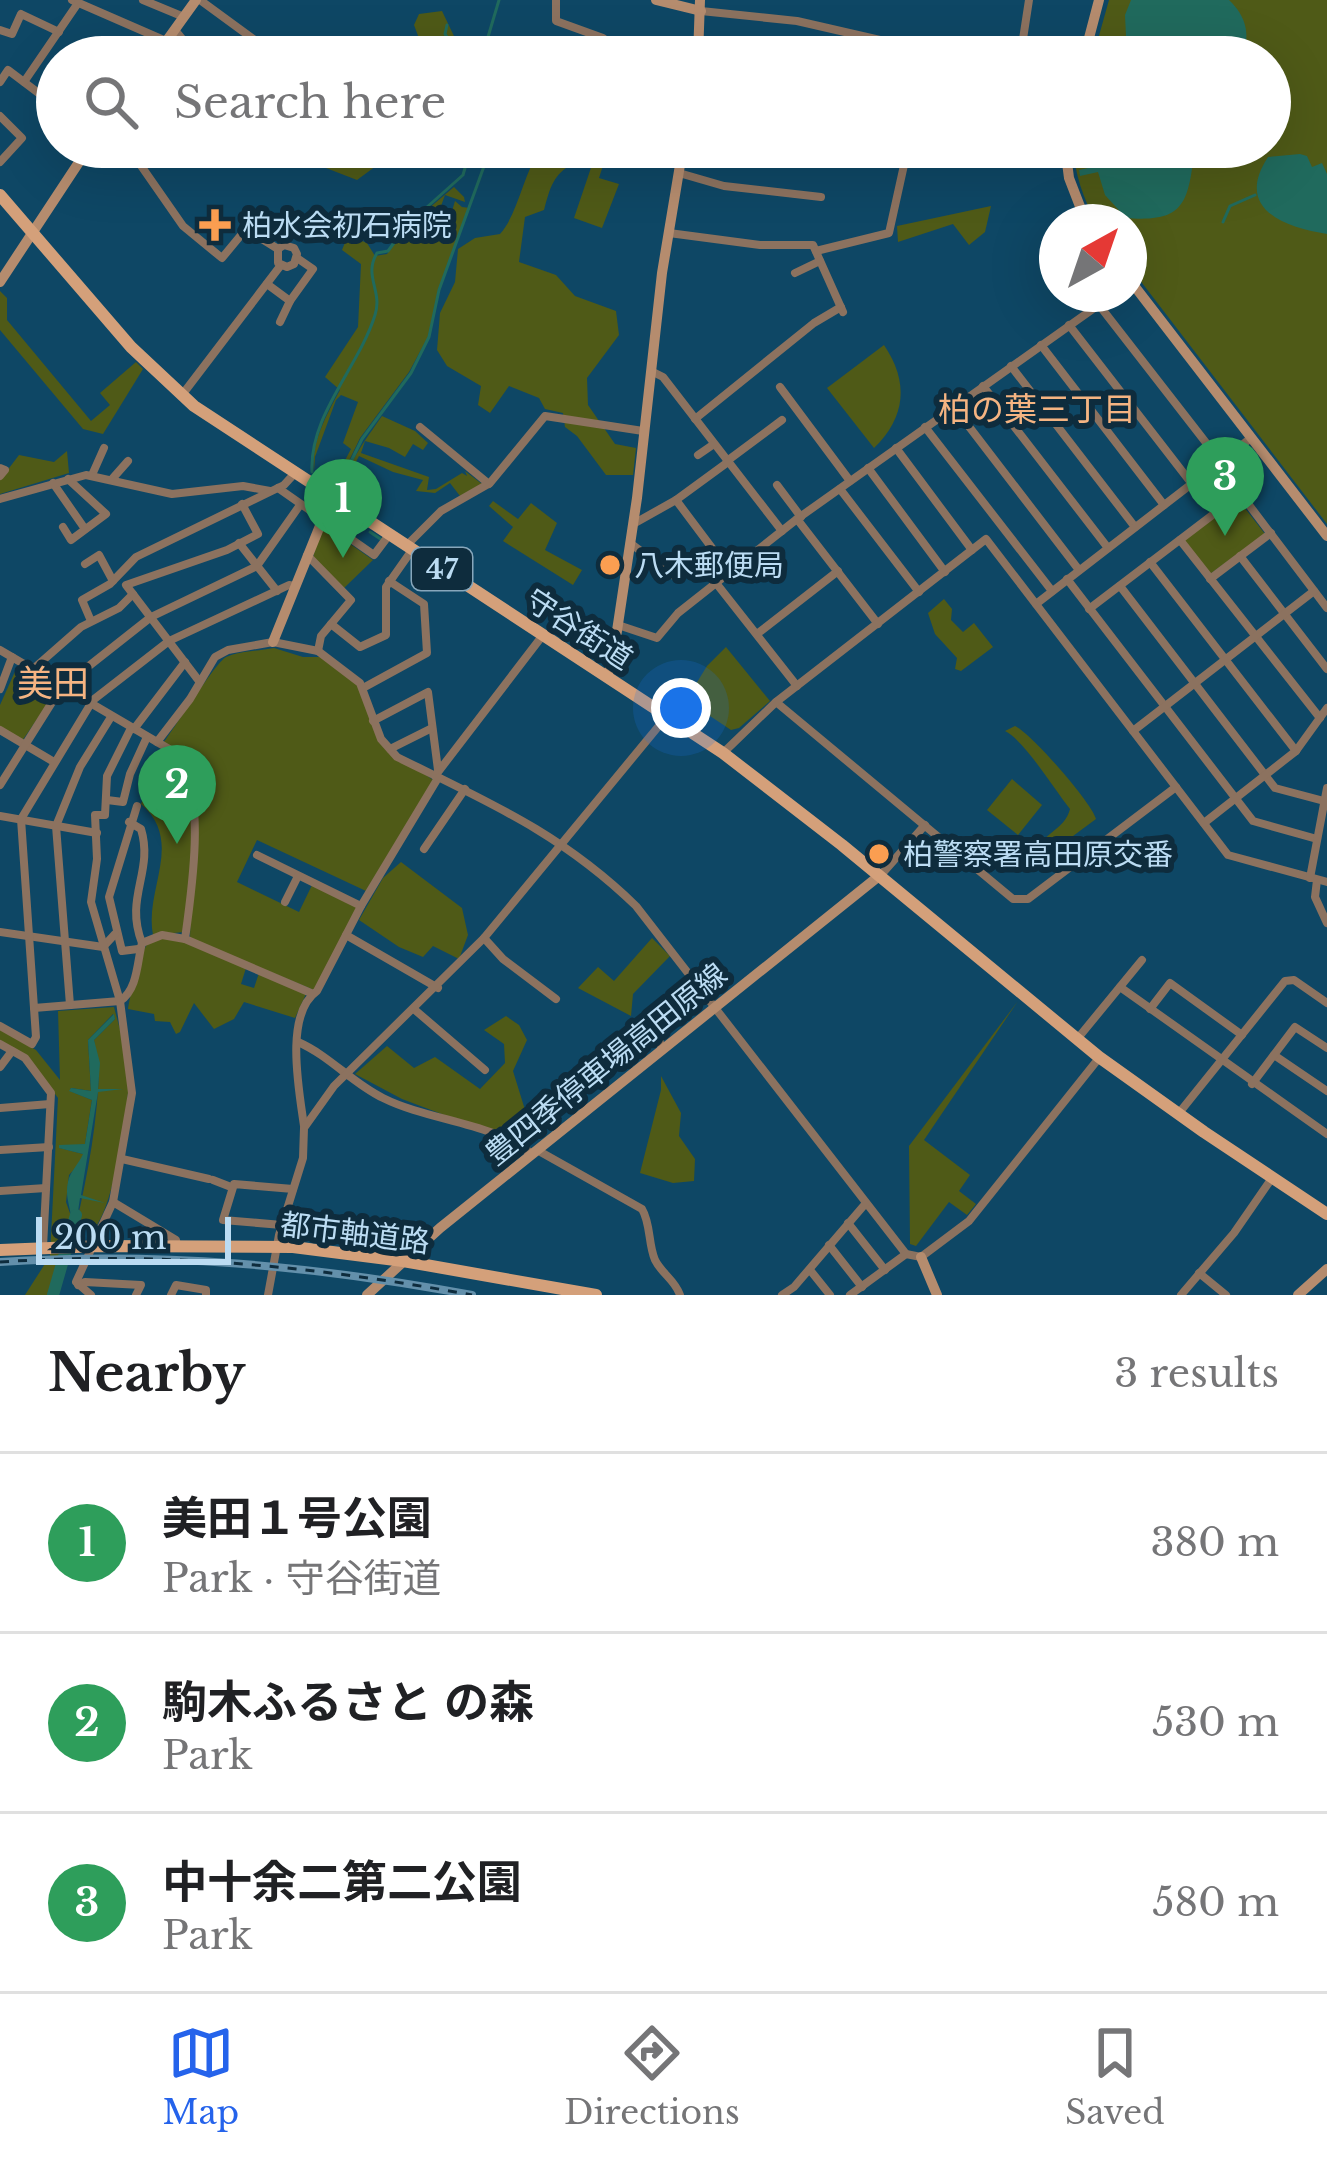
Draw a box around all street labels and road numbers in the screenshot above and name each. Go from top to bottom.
road number: 47 [412,548,472,590]
street label: 守谷街道 [519,581,639,677]
street label: 豊四季停車場高田原線 [478,955,734,1173]
street label: 都市軸道路 [278,1205,432,1261]

